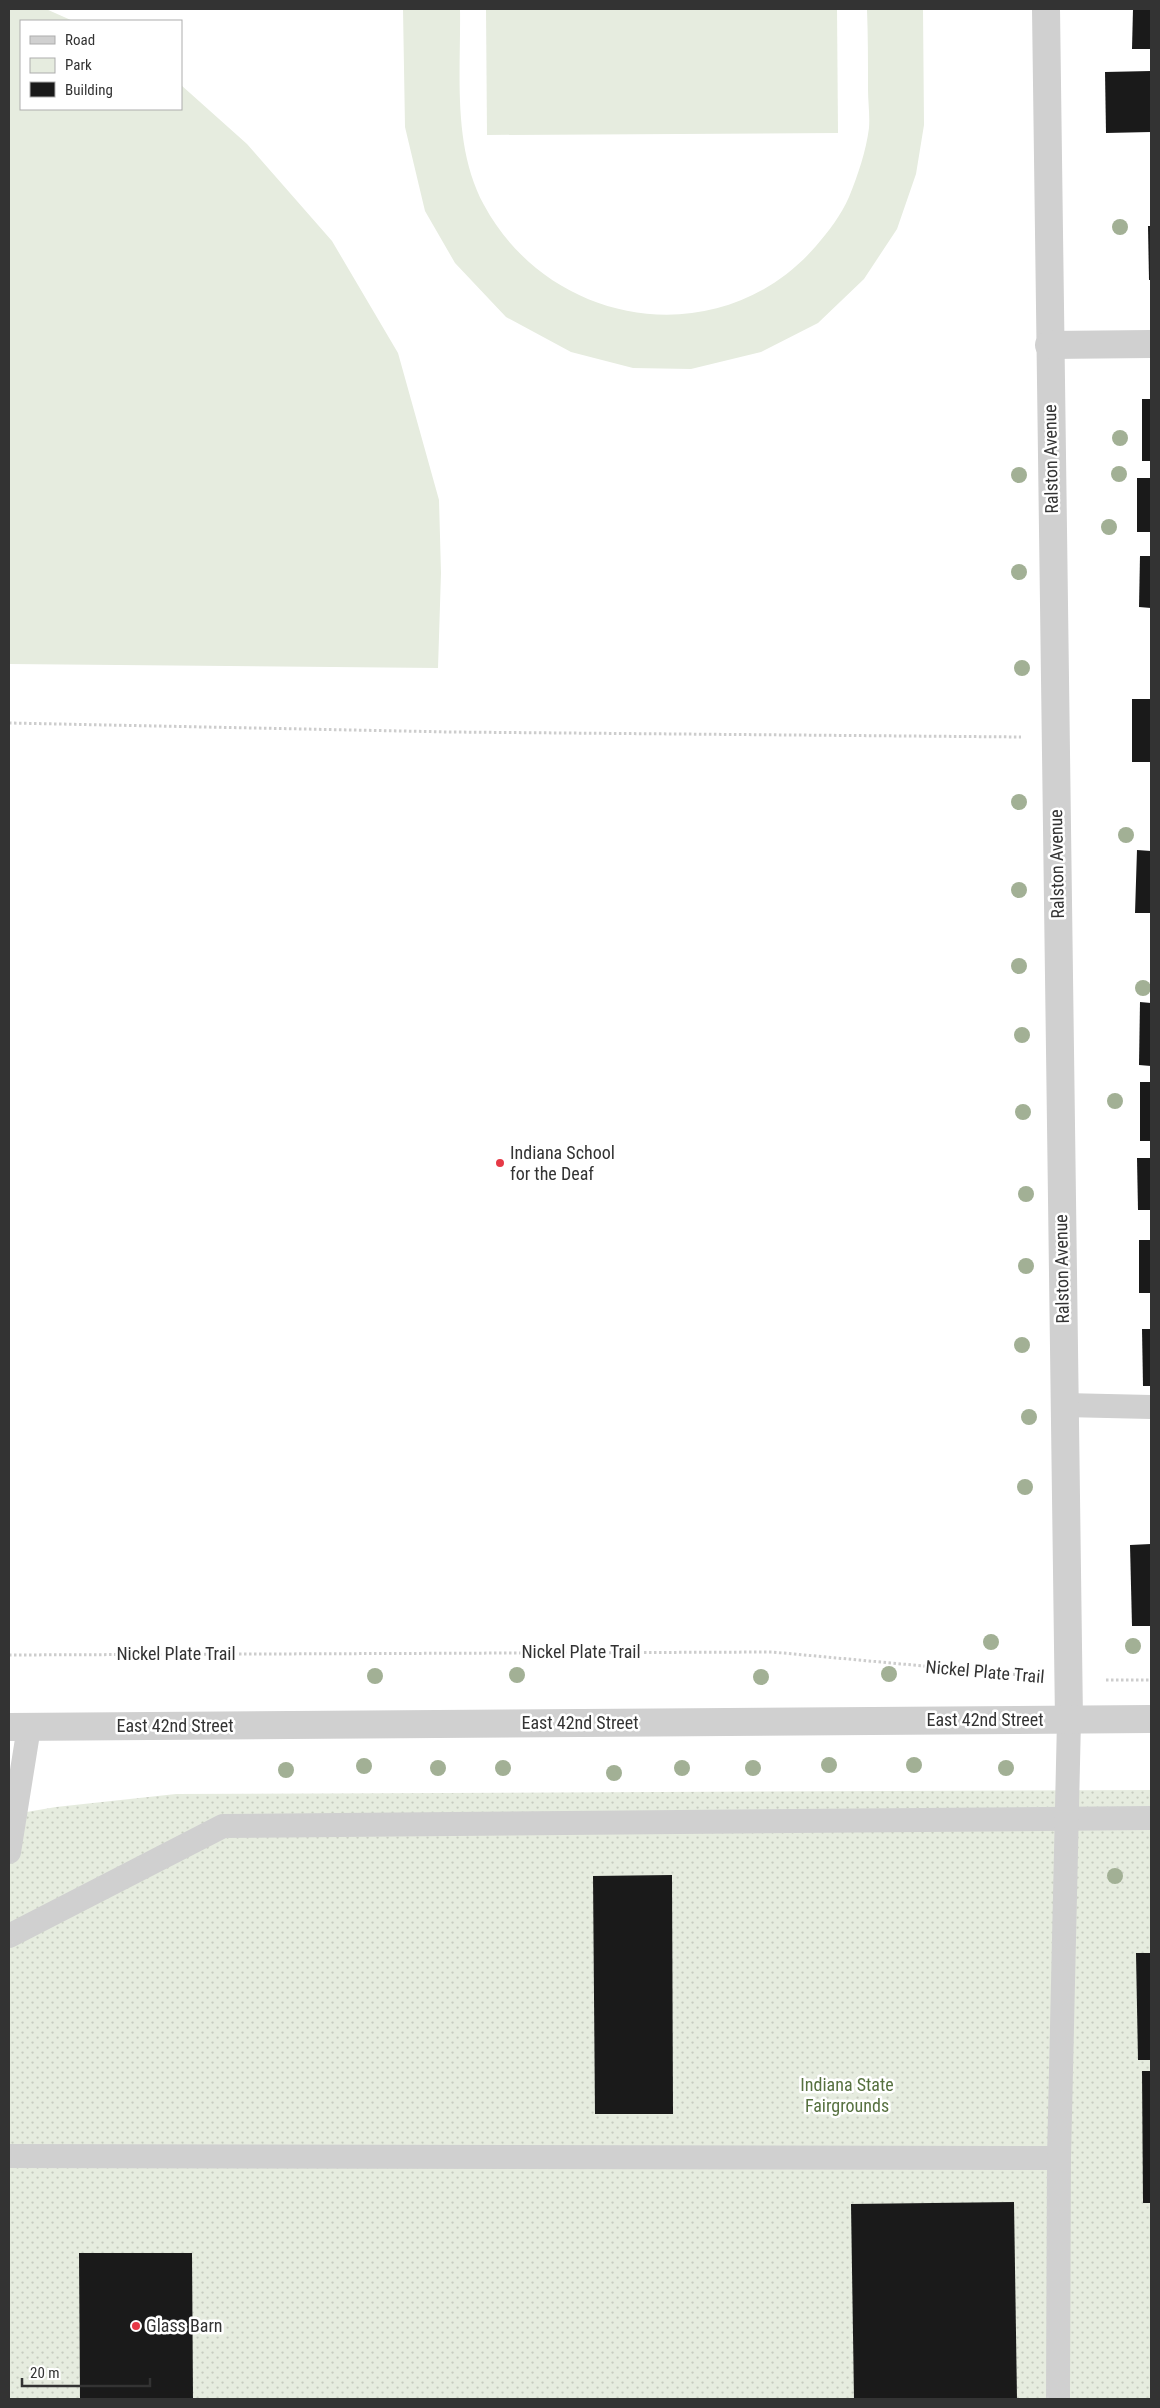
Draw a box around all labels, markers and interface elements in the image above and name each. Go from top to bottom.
legend [20,20,182,110]
text: Road [65,31,95,49]
text: Park [65,56,92,74]
text: Building [65,81,113,99]
street label: Ralston Avenue [1039,404,1062,514]
street label: Ralston Avenue [1045,809,1068,919]
place label: Indiana School for the Deaf [510,1142,615,1184]
marker: Indiana School for the Deaf [494,1157,506,1169]
street label: Ralston Avenue [1050,1214,1073,1324]
street label: Nickel Plate Trail [521,1641,641,1662]
street label: Nickel Plate Trail [116,1643,236,1664]
street label: Nickel Plate Trail [925,1656,1045,1687]
street label: East 42nd Street [927,1709,1043,1730]
street label: East 42nd Street [522,1712,638,1733]
street label: East 42nd Street [117,1715,233,1736]
park label: Indiana State Fairgrounds [800,2074,894,2116]
place label: Glass Barn [146,2315,223,2336]
marker: Glass Barn [130,2320,142,2332]
scale bar [22,2356,150,2388]
text: 20 m [30,2364,60,2382]

